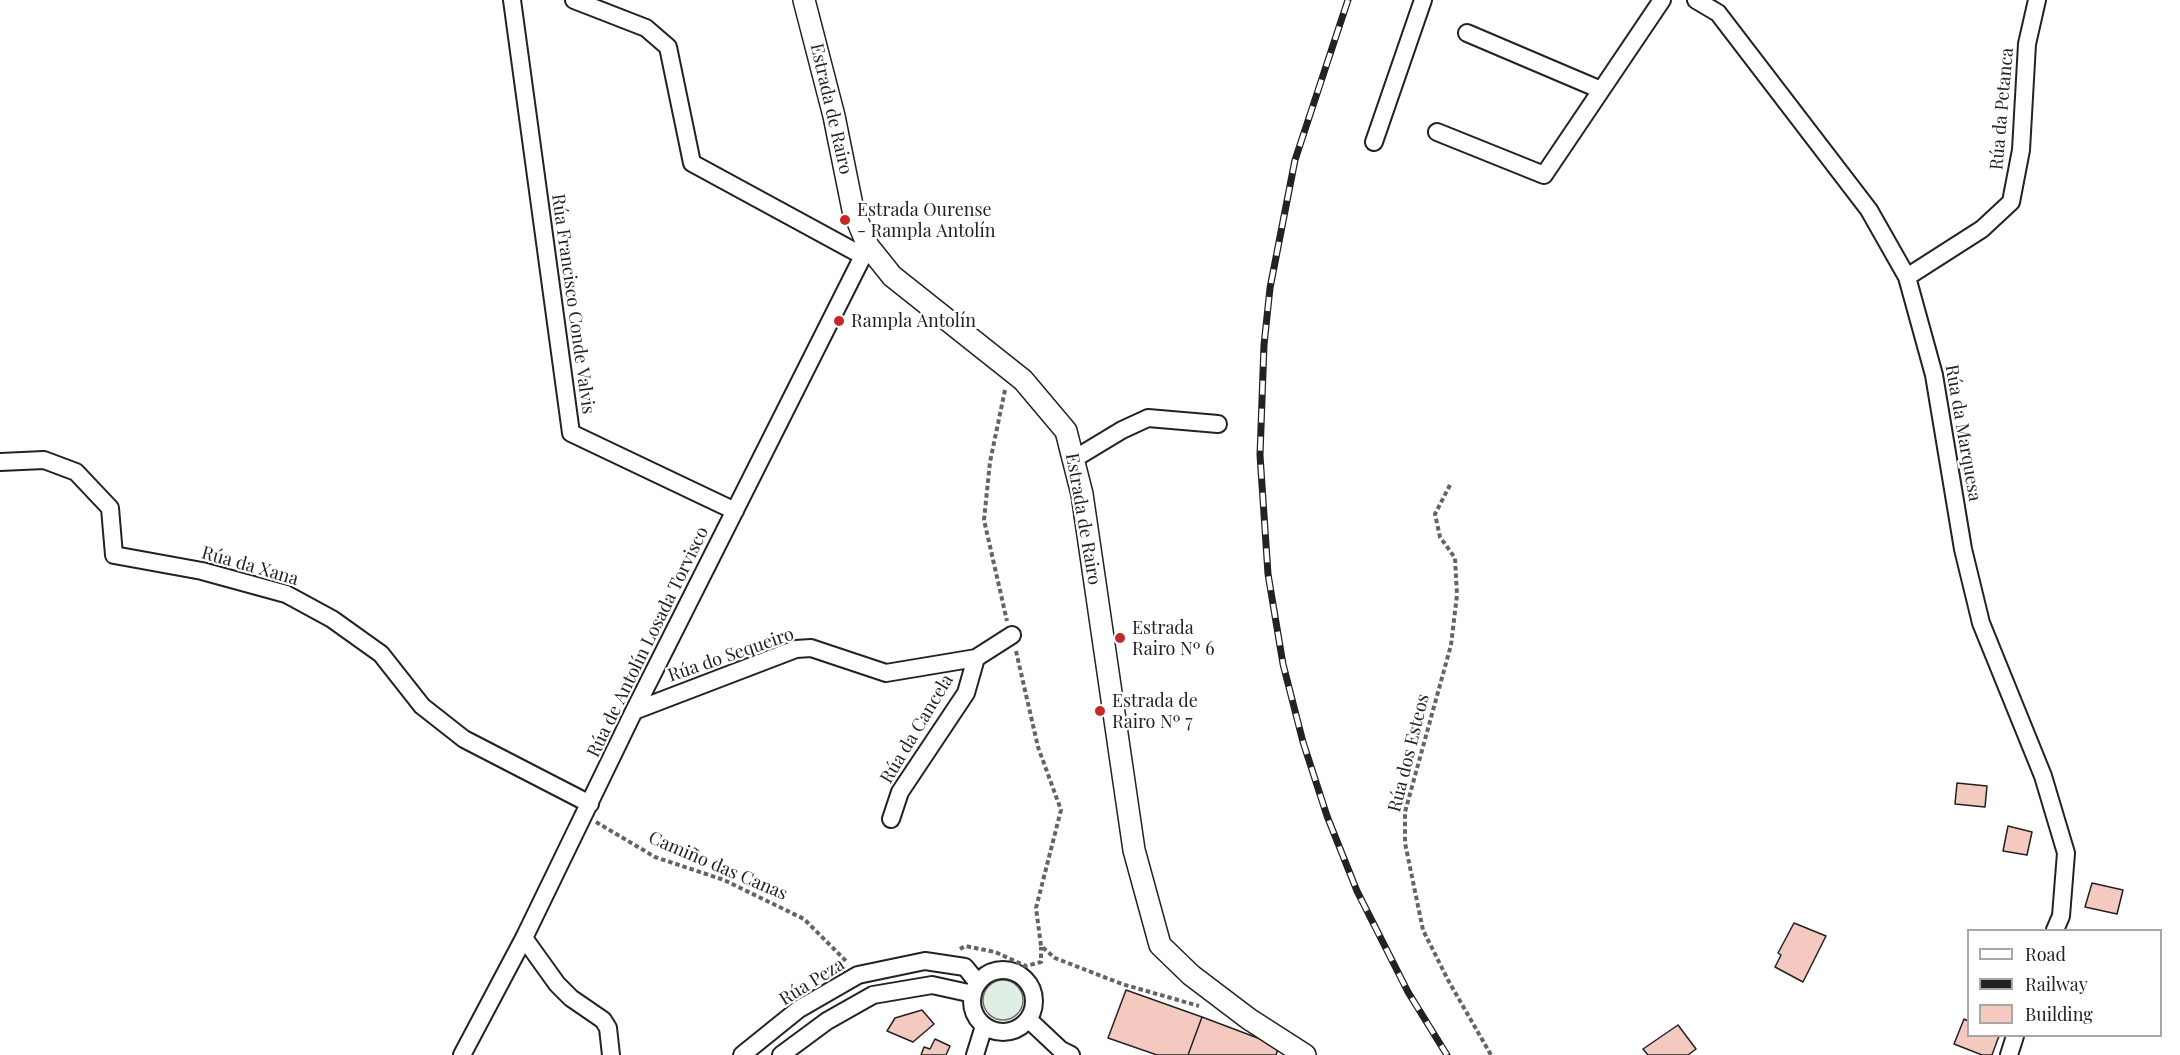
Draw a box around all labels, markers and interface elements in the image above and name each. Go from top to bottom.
street label: Estrada de Rairo [805,41,857,177]
street label: Rúa da Petanca [1986,47,2018,171]
street label: Rúa Francisco Conde Valvis [547,192,599,416]
place label: Estrada Ourense - Rampla Antolín [857,199,995,242]
marker: Estrada Ourense - Rampla Antolín [838,213,852,227]
place label: Rampla Antolín [851,310,976,332]
marker: Rampla Antolín [832,314,846,328]
street label: Rúa da Marquesa [1940,363,1986,503]
street label: Estrada de Rairo [1061,451,1105,587]
street label: Rúa de Antolín Losada Torvisco [583,523,713,761]
street label: Rúa da Xana [199,542,301,590]
place label: Estrada Rairo Nº 6 [1132,617,1215,660]
street label: Rúa do Sequeiro [665,623,797,687]
marker: Estrada Rairo Nº 6 [1113,631,1127,645]
street label: Rúa da Cancela [876,670,958,788]
place label: Estrada de Rairo Nº 7 [1112,690,1198,732]
street label: Rúa dos Esteos [1384,692,1434,814]
marker: Estrada de Rairo Nº 7 [1093,704,1107,718]
street label: Camiño das Canas [645,827,791,905]
legend [1967,929,2162,1037]
text: Road [2025,942,2066,966]
street label: Rúa Peza [776,954,848,1010]
text: Railway [2025,972,2088,996]
text: Building [2025,1002,2093,1026]

